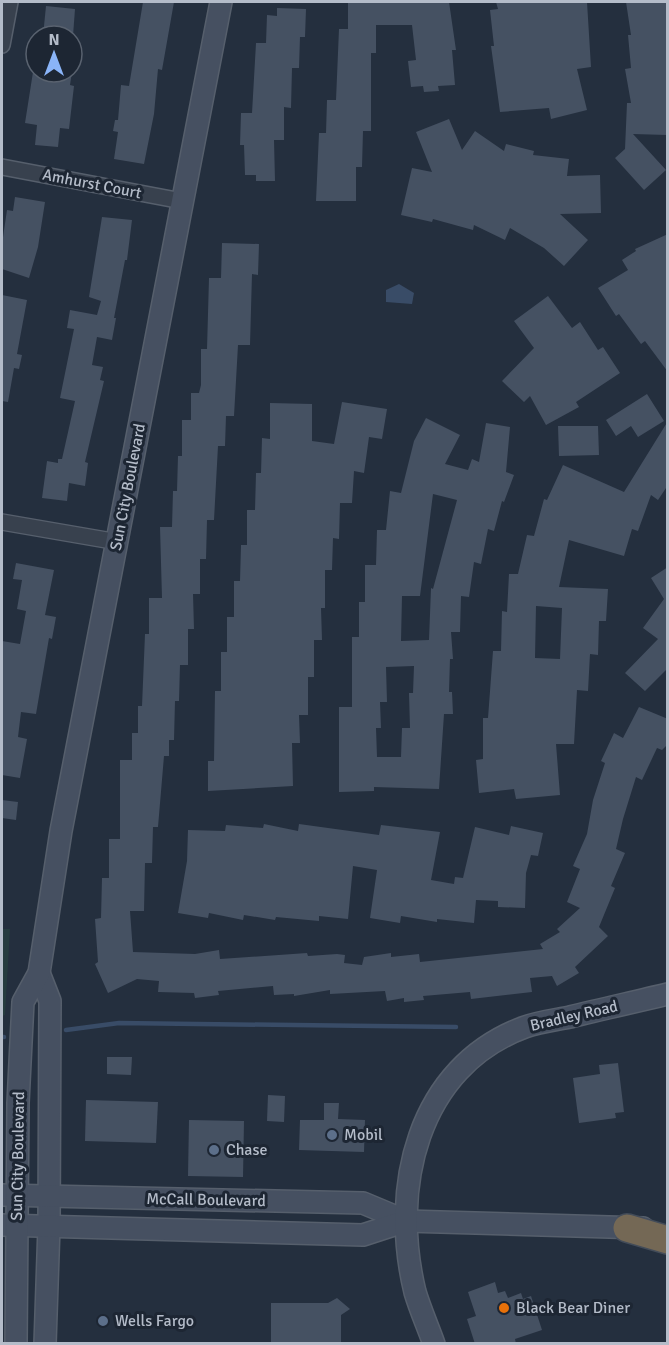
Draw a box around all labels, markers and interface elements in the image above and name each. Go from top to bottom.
north arrow [24,24,84,84]
text: N [48,30,60,50]
street label: Amhurst Court [41,165,144,203]
street label: Sun City Boulevard [106,422,150,552]
street label: Bradley Road [528,996,620,1036]
street label: Sun City Boulevard [7,1091,29,1221]
place label: Mobil [344,1125,383,1145]
marker: Mobil [325,1128,339,1142]
place label: Chase [226,1140,268,1160]
marker: Chase [207,1143,221,1157]
street label: McCall Boulevard [146,1189,266,1211]
place label: Black Bear Diner [516,1298,630,1318]
marker: Black Bear Diner [497,1301,511,1315]
place label: Wells Fargo [115,1311,194,1331]
marker: Wells Fargo [96,1314,110,1328]

